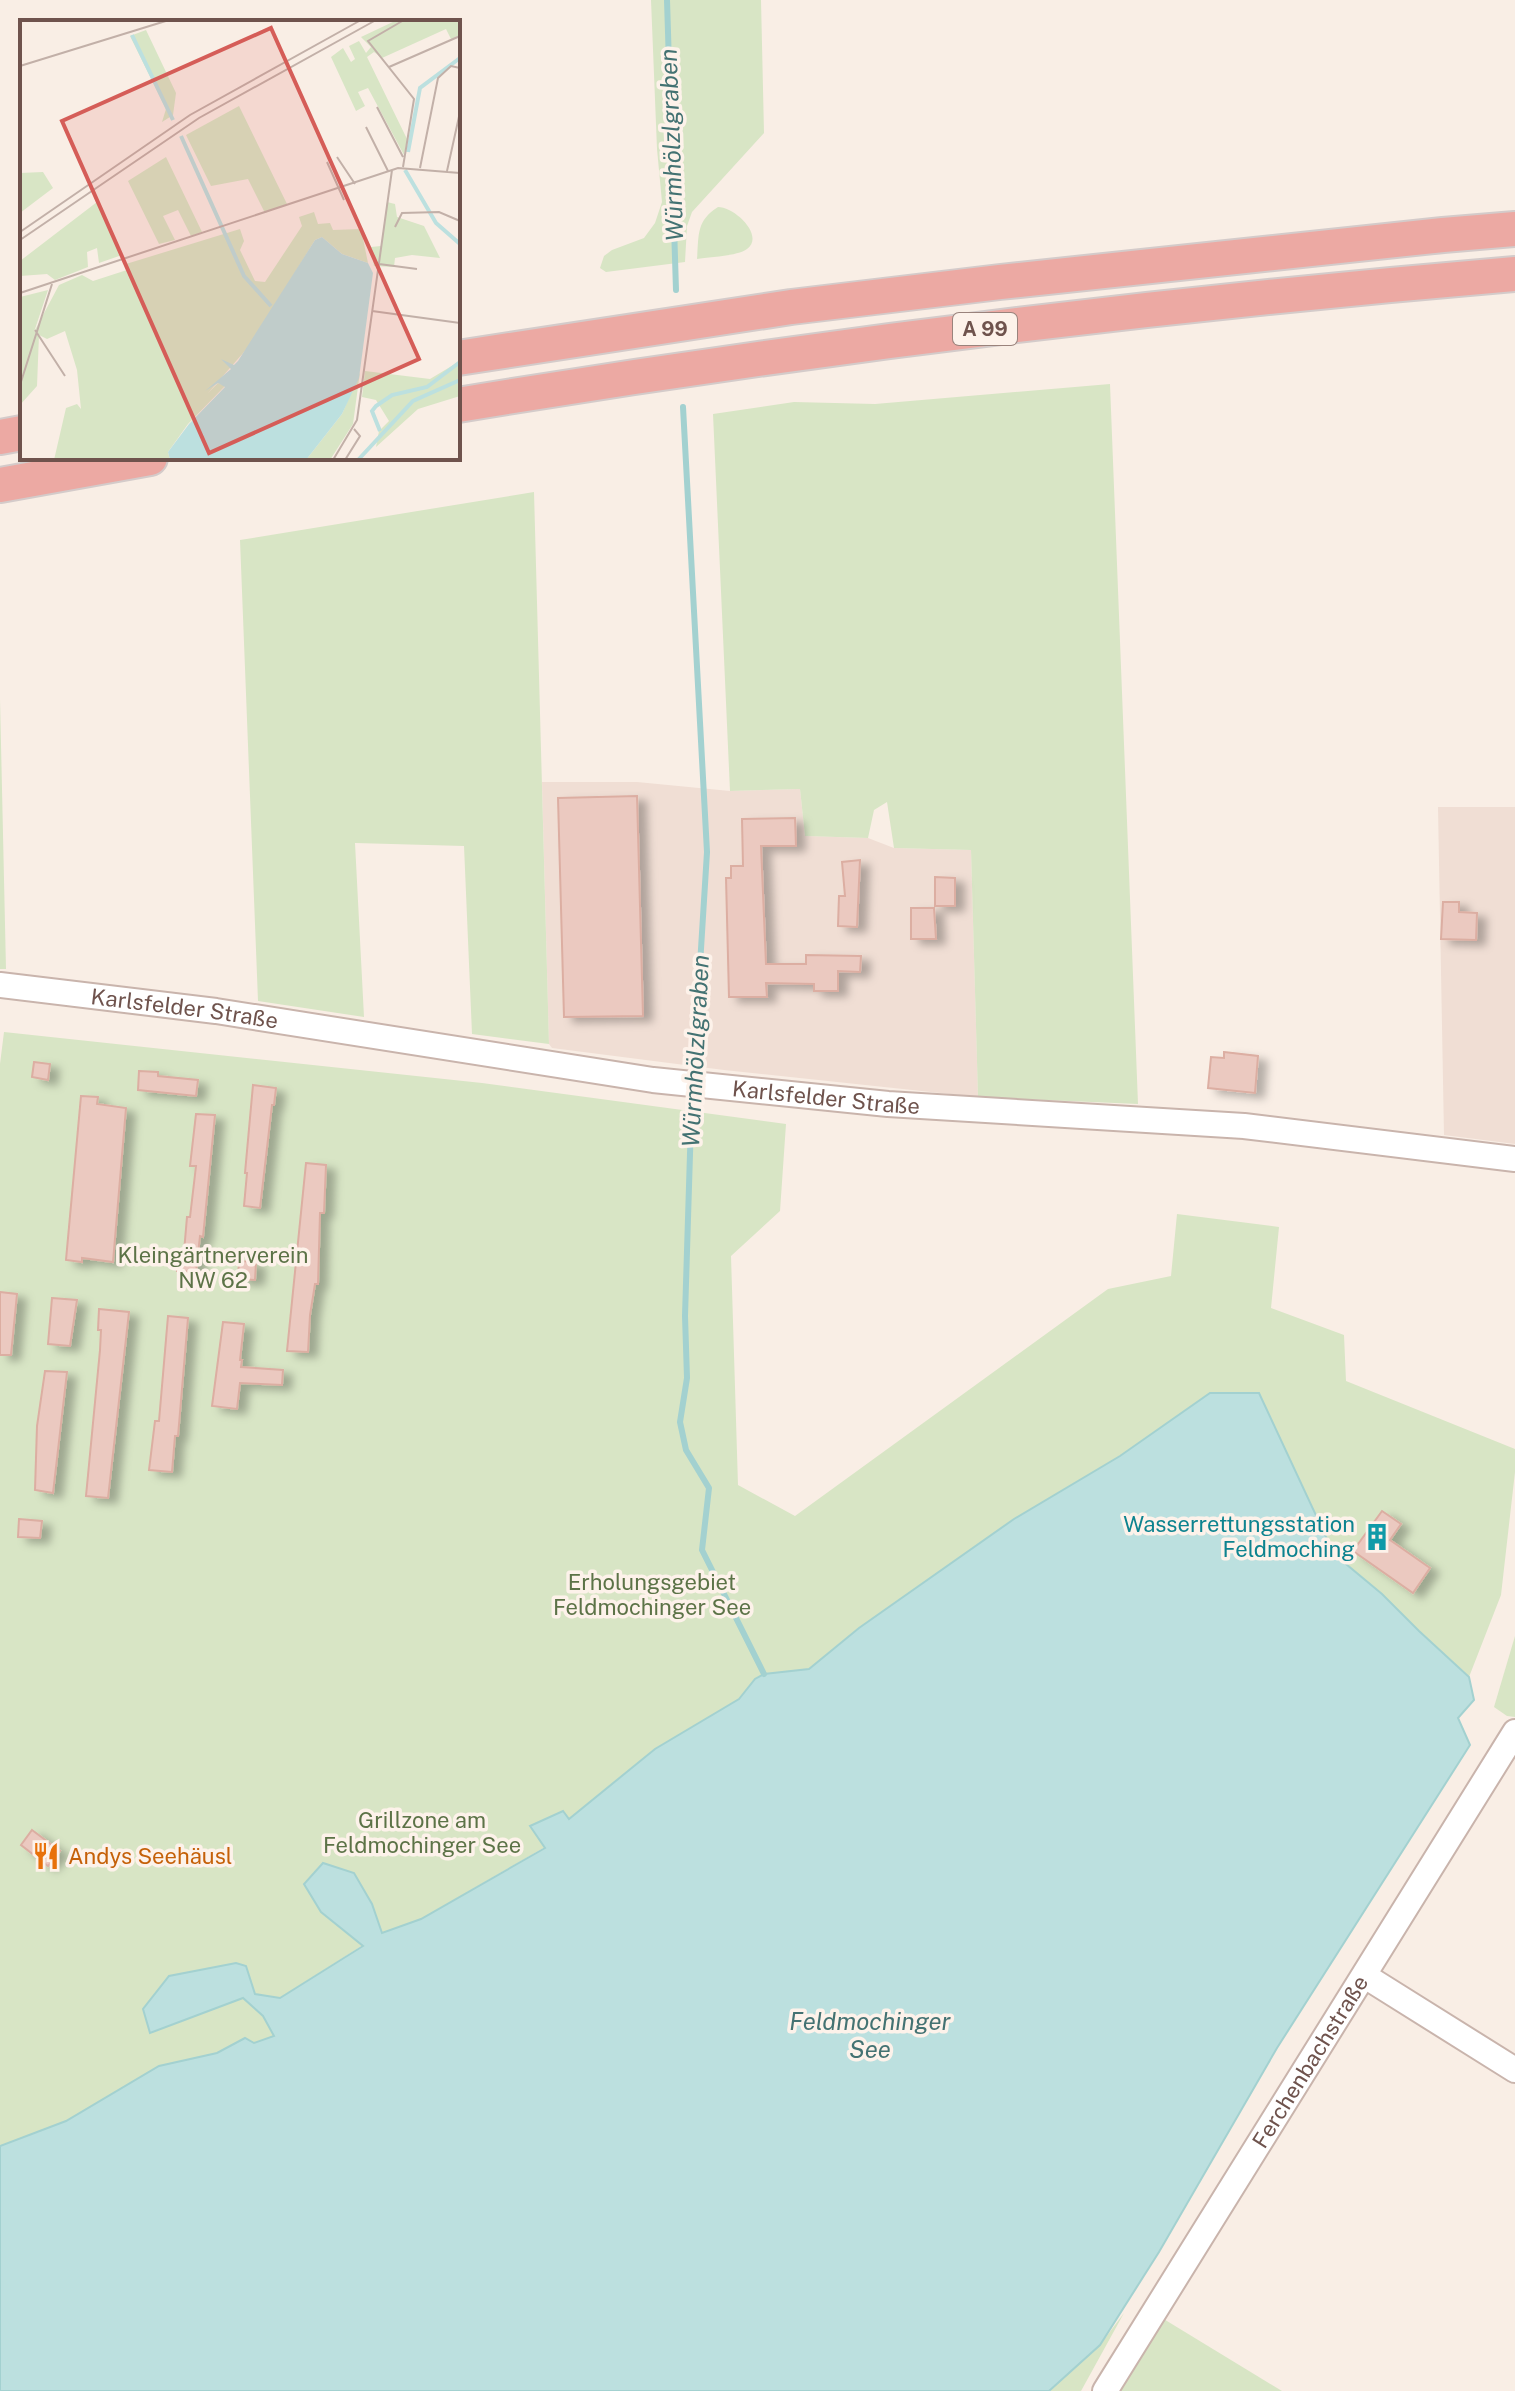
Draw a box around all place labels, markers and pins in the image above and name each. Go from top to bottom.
place label: Wasserrettungsstation Feldmoching [1123,1511,1355,1562]
building icon: Wasserrettungsstation Feldmoching [1362,1522,1392,1552]
restaurant icon: Andys Seehäusl [31,1841,61,1871]
place label: Andys Seehäusl [68,1843,232,1869]

